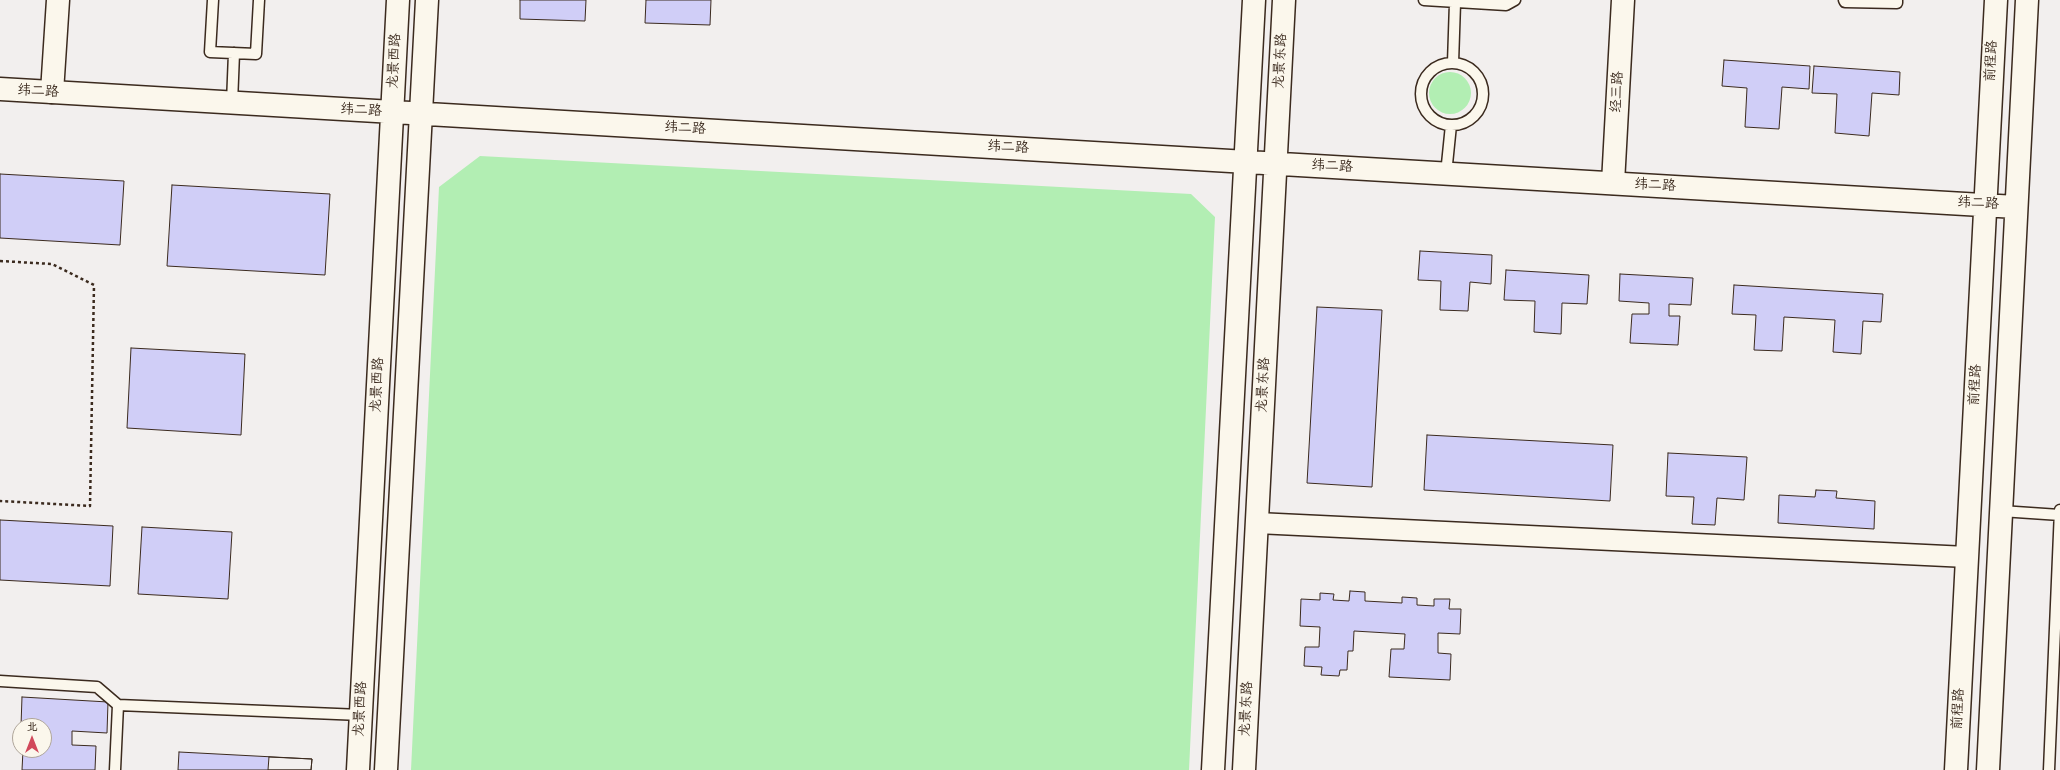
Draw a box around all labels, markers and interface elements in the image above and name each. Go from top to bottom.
street label: 龙景西路 [385,33,405,89]
street label: 龙景东路 [1271,33,1291,89]
street label: 前程路 [1983,40,2001,82]
street label: 经三路 [1609,71,1627,113]
street label: 纬二路 [17,83,59,101]
street label: 纬二路 [340,102,382,120]
street label: 纬二路 [664,120,706,138]
street label: 纬二路 [987,139,1029,157]
street label: 纬二路 [1311,158,1353,176]
street label: 纬二路 [1634,177,1676,195]
street label: 纬二路 [1957,195,1999,213]
street label: 龙景西路 [368,357,388,413]
street label: 龙景东路 [1254,357,1274,413]
street label: 前程路 [1967,364,1985,406]
street label: 龙景西路 [351,681,371,737]
street label: 龙景东路 [1237,681,1257,737]
street label: 前程路 [1950,688,1968,730]
north arrow [12,718,52,758]
text: 北 [27,720,38,734]

